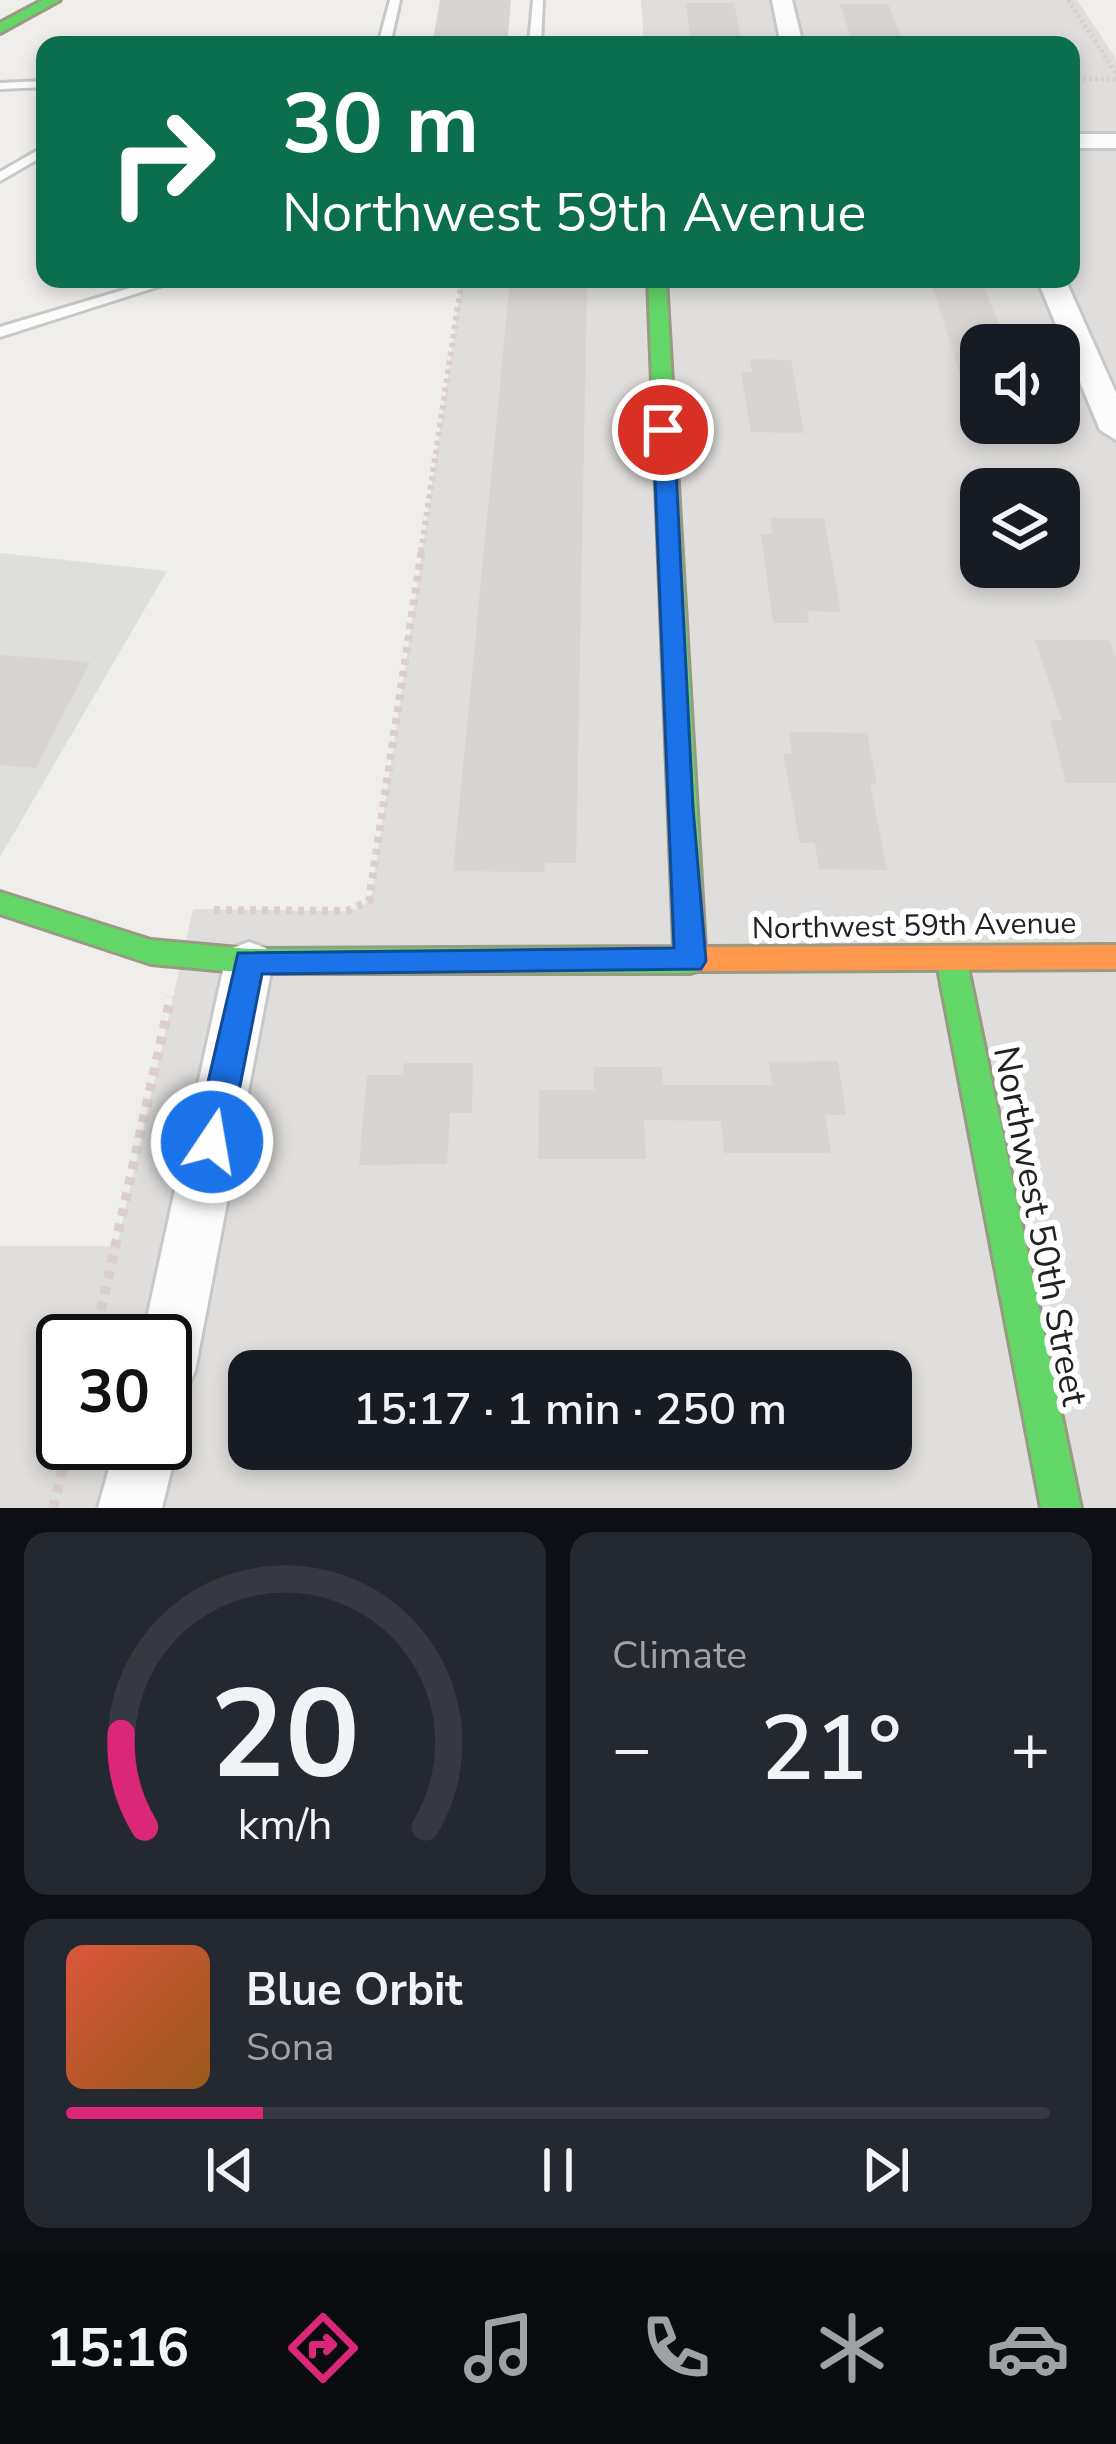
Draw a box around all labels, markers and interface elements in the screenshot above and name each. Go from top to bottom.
text: 30 m [282,67,479,182]
icon: right [84,84,240,240]
text: Northwest 59th Avenue [282,176,866,250]
map controls [960,324,1080,588]
button: sound [960,324,1080,444]
pin [612,379,714,481]
icon: arrive [630,397,696,463]
button: layers [960,468,1080,588]
street label: Northwest 59th Avenue [751,903,1077,949]
street label: Northwest 50th Street [981,1042,1099,1410]
position arrow [149,1079,275,1205]
speed limit sign: 30 [36,1314,192,1470]
text: 15:17 · 1 min · 250 m [353,1379,787,1440]
text: Climate [612,1629,747,1682]
text: 20 [210,1650,360,1820]
text: 21° [760,1688,902,1811]
text: − [612,1704,652,1794]
text: + [1010,1704,1050,1794]
text: km/h [238,1795,332,1853]
text: Blue Orbit [246,1960,463,2021]
text: Sona [246,2021,335,2074]
icon: previous [197,2137,263,2203]
icon: pause [525,2137,591,2203]
icon: next [853,2137,919,2203]
icon: directions [281,2306,365,2390]
icon: music [457,2306,541,2390]
icon: phone [634,2306,718,2390]
icon: climate [810,2306,894,2390]
icon: car [986,2306,1070,2390]
text: 15:16 [46,2311,189,2385]

